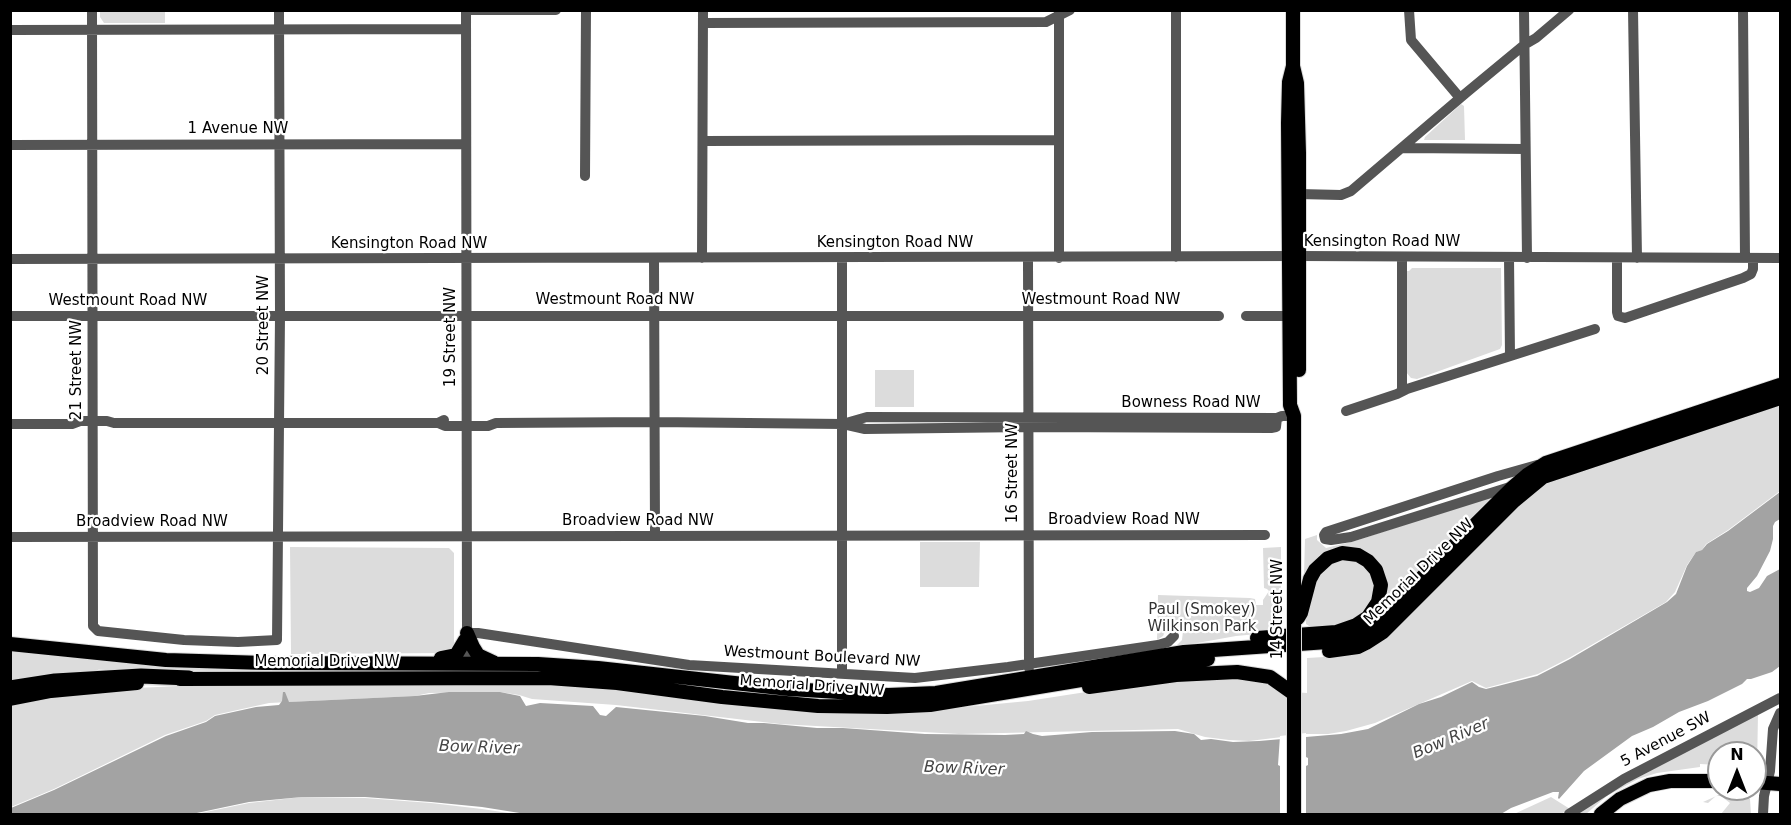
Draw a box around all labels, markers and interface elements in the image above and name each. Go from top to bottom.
street label: 1 Avenue NW [188,120,288,138]
street label: Kensington Road NW [1304,233,1460,251]
street label: Kensington Road NW [817,234,973,252]
street label: Kensington Road NW [331,235,487,253]
street label: 20 Street NW [255,275,273,375]
street label: 19 Street NW [442,287,460,387]
street label: Westmount Road NW [536,291,694,309]
street label: Westmount Road NW [1022,291,1180,309]
street label: Westmount Road NW [49,292,207,310]
street label: 21 Street NW [68,320,86,420]
street label: Bowness Road NW [1121,394,1261,412]
street label: 16 Street NW [1004,423,1022,523]
street label: Broadview Road NW [1048,511,1200,529]
street label: Broadview Road NW [562,512,714,530]
street label: Broadview Road NW [76,513,228,531]
street label: Memorial Drive NW [1361,515,1477,629]
street label: 14 Street NW [1269,559,1287,659]
park label: Paul (Smokey) Wilkinson Park [1148,601,1256,636]
street label: Westmount Boulevard NW [723,643,921,671]
street label: Memorial Drive NW [254,653,400,671]
street label: Memorial Drive NW [739,672,885,700]
street label: 5 Avenue SW [1618,709,1714,771]
water label: Bow River [1410,714,1492,764]
water label: Bow River [438,737,520,759]
north arrow [1707,741,1767,801]
text: N [1730,745,1744,764]
water label: Bow River [923,758,1005,780]

